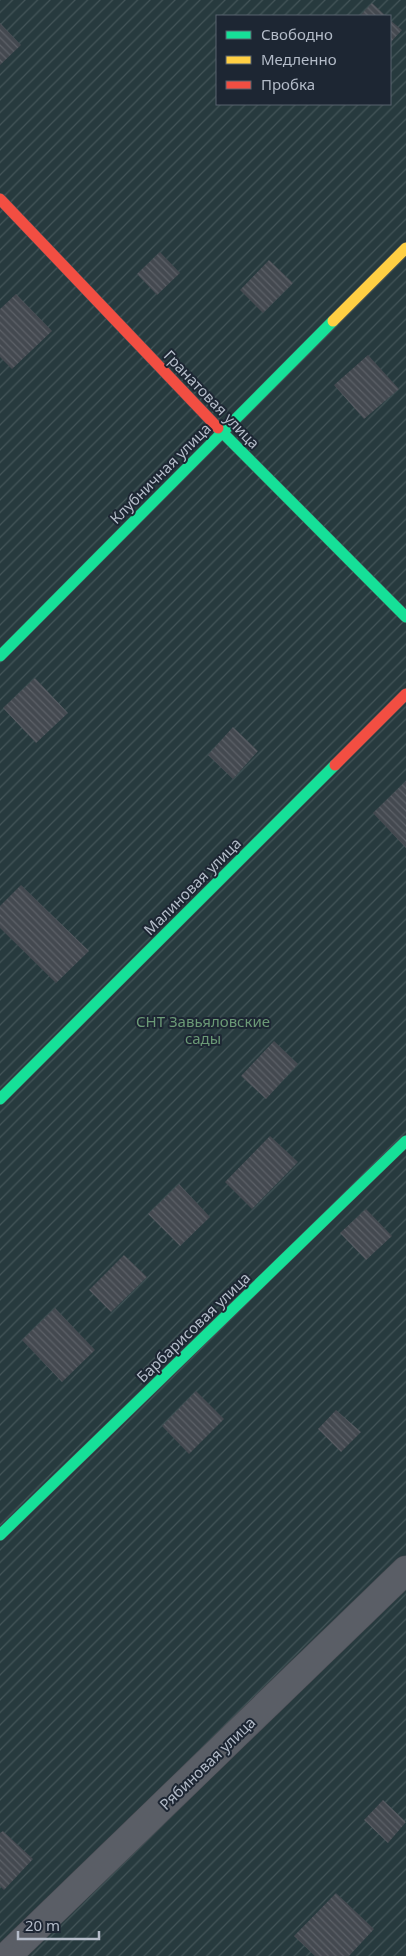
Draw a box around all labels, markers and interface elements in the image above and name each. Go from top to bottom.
legend [216,15,391,105]
text: Свободно [261,24,333,44]
text: Медленно [261,49,337,69]
text: Пробка [261,74,315,94]
street label: Гранатовая улица [160,345,264,453]
street label: Клубничная улица [105,418,215,528]
street label: Малиновая улица [139,833,245,939]
park label: СНТ Завьяловские сады [136,1011,270,1048]
street label: Барбарисовая улица [132,1268,254,1386]
street label: Рябиновая улица [155,1712,259,1814]
scale bar [18,1908,99,1940]
text: 20 m [25,1915,60,1935]

